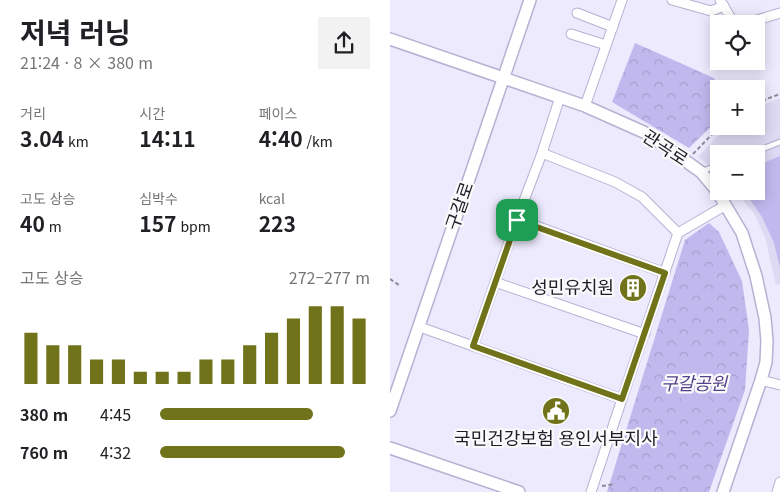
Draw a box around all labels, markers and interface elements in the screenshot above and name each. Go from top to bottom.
text: 저녁 러닝 [20,11,131,51]
map controls [710,15,765,200]
button: locate [710,15,765,70]
button: share [318,17,370,69]
text: 21:24 · 8 × 380 m [20,50,153,74]
button: + [710,80,765,135]
text: 거리 [20,103,46,123]
text: 시간 [139,103,165,123]
text: 페이스 [259,103,297,123]
street label: 관곡로 [638,122,694,171]
text: 3.04 [20,123,64,153]
text: 14:11 [139,123,196,153]
text: 4:40 [259,123,303,153]
text: km [64,131,89,151]
text: /km [303,131,333,151]
button: − [710,145,765,200]
street label: 구갈로 [438,178,478,233]
text: 고도 상승 [20,188,75,208]
text: 심박수 [139,188,178,208]
text: kcal [259,188,285,208]
pin [496,199,538,241]
icon: arrive [503,206,531,234]
text: 40 [20,208,45,238]
text: 157 [139,208,177,238]
text: 223 [259,208,296,238]
text: m [45,216,62,236]
text: bpm [177,216,211,236]
text: 고도 상승 [20,265,83,289]
text: 272–277 m [289,265,370,289]
place label: 성민유치원 [531,273,614,299]
building icon: 성민유치원 [618,273,648,303]
park label: 구갈공원 [661,369,729,395]
public building icon: 국민건강보험 용인서부지사 [541,396,571,426]
text: 380 m [20,402,68,426]
text: 4:45 [100,402,131,426]
place label: 국민건강보험 용인서부지사 [454,424,658,450]
text: 760 m [20,440,68,464]
text: 4:32 [100,440,131,464]

